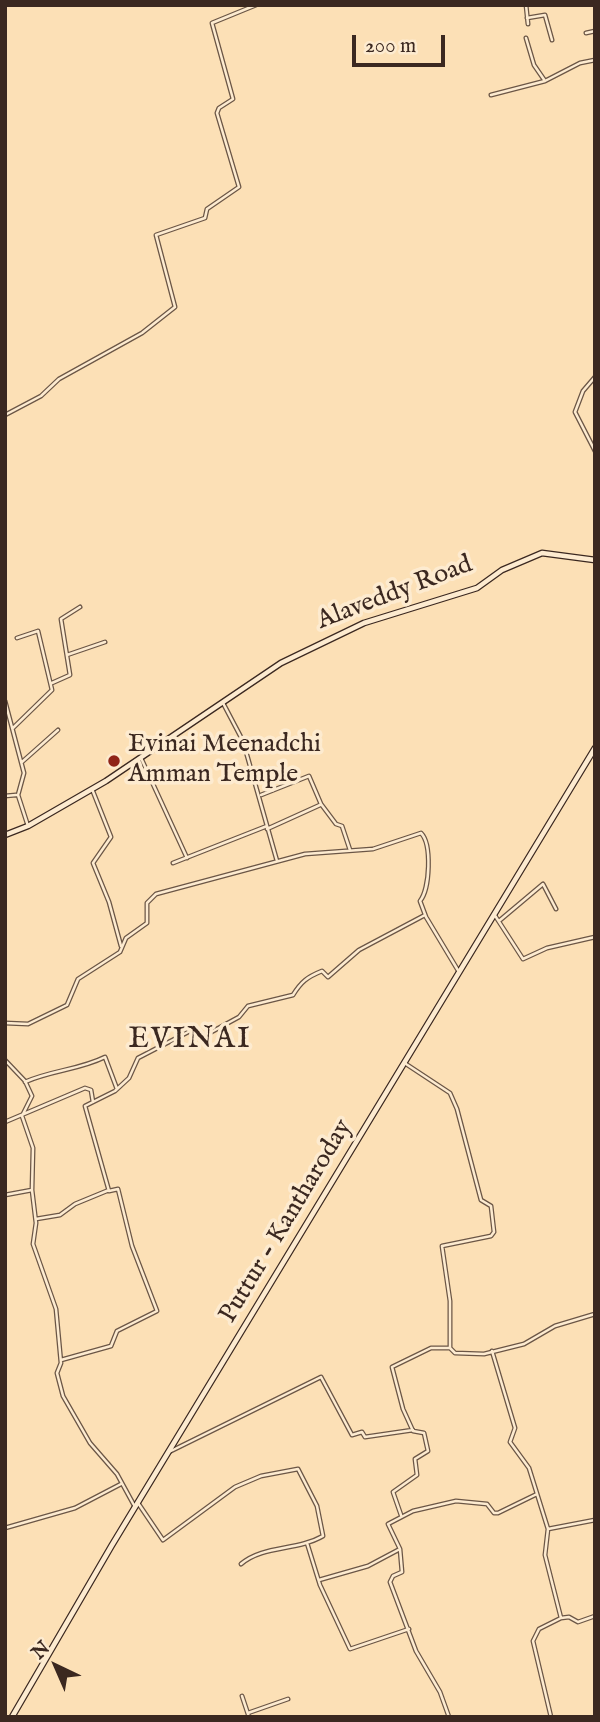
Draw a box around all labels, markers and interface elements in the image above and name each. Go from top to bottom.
scale bar [355,21,448,65]
text: 200 m [365,33,416,60]
street label: Alaveddy Road [313,550,477,638]
place label: Evinai Meenadchi Amman Temple [128,730,321,792]
marker: Evinai Meenadchi Amman Temple [106,753,122,769]
district label: EVINAI [129,1023,251,1059]
street label: Puttur - Kantharoday [214,1115,360,1329]
north arrow [21,1631,91,1701]
text: N [27,1637,56,1665]

